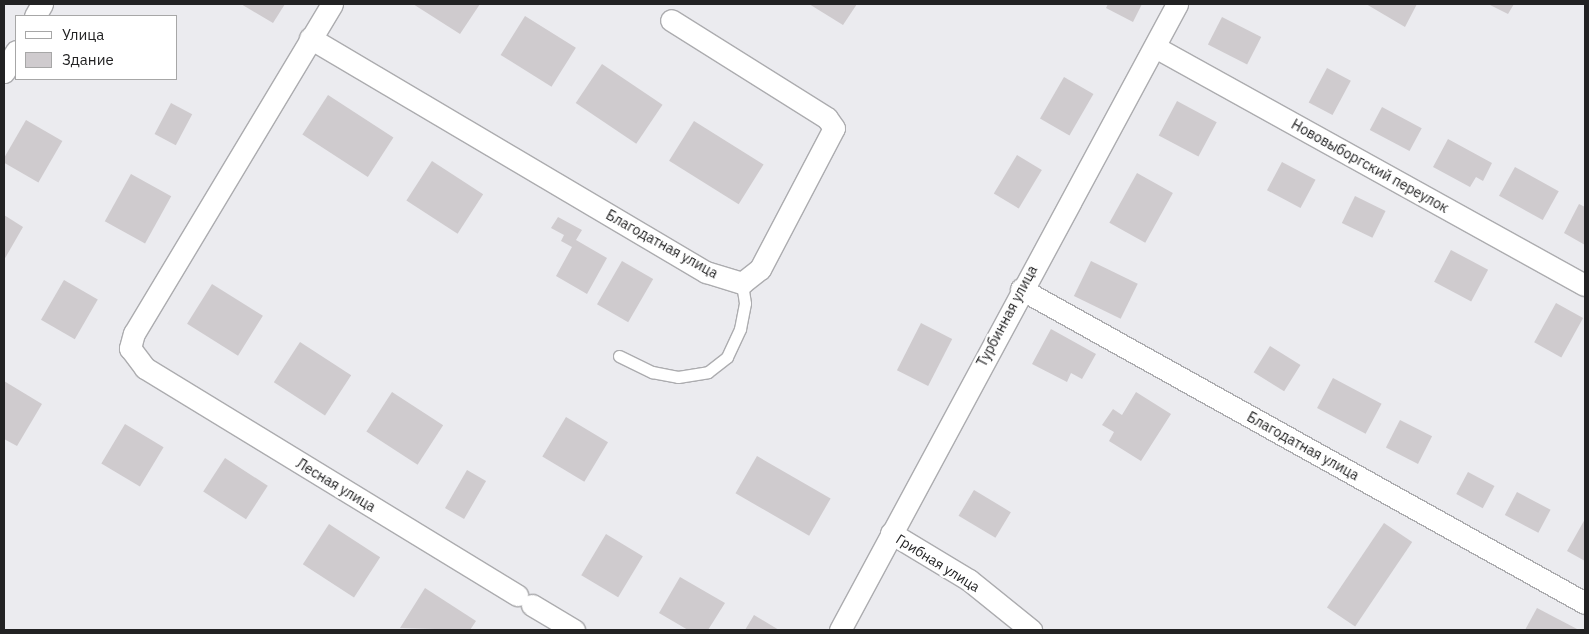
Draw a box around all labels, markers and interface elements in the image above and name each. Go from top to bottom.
legend [15,15,178,80]
text: Улица [62,25,104,44]
text: Здание [62,50,114,69]
street label: Нововыборгский переулок [1288,116,1452,216]
street label: Благодатная улица [603,206,721,282]
street label: Турбинная улица [973,262,1041,370]
street label: Благодатная улица [1244,408,1362,484]
street label: Лесная улица [293,455,379,515]
street label: Грибная улица [893,531,983,595]

